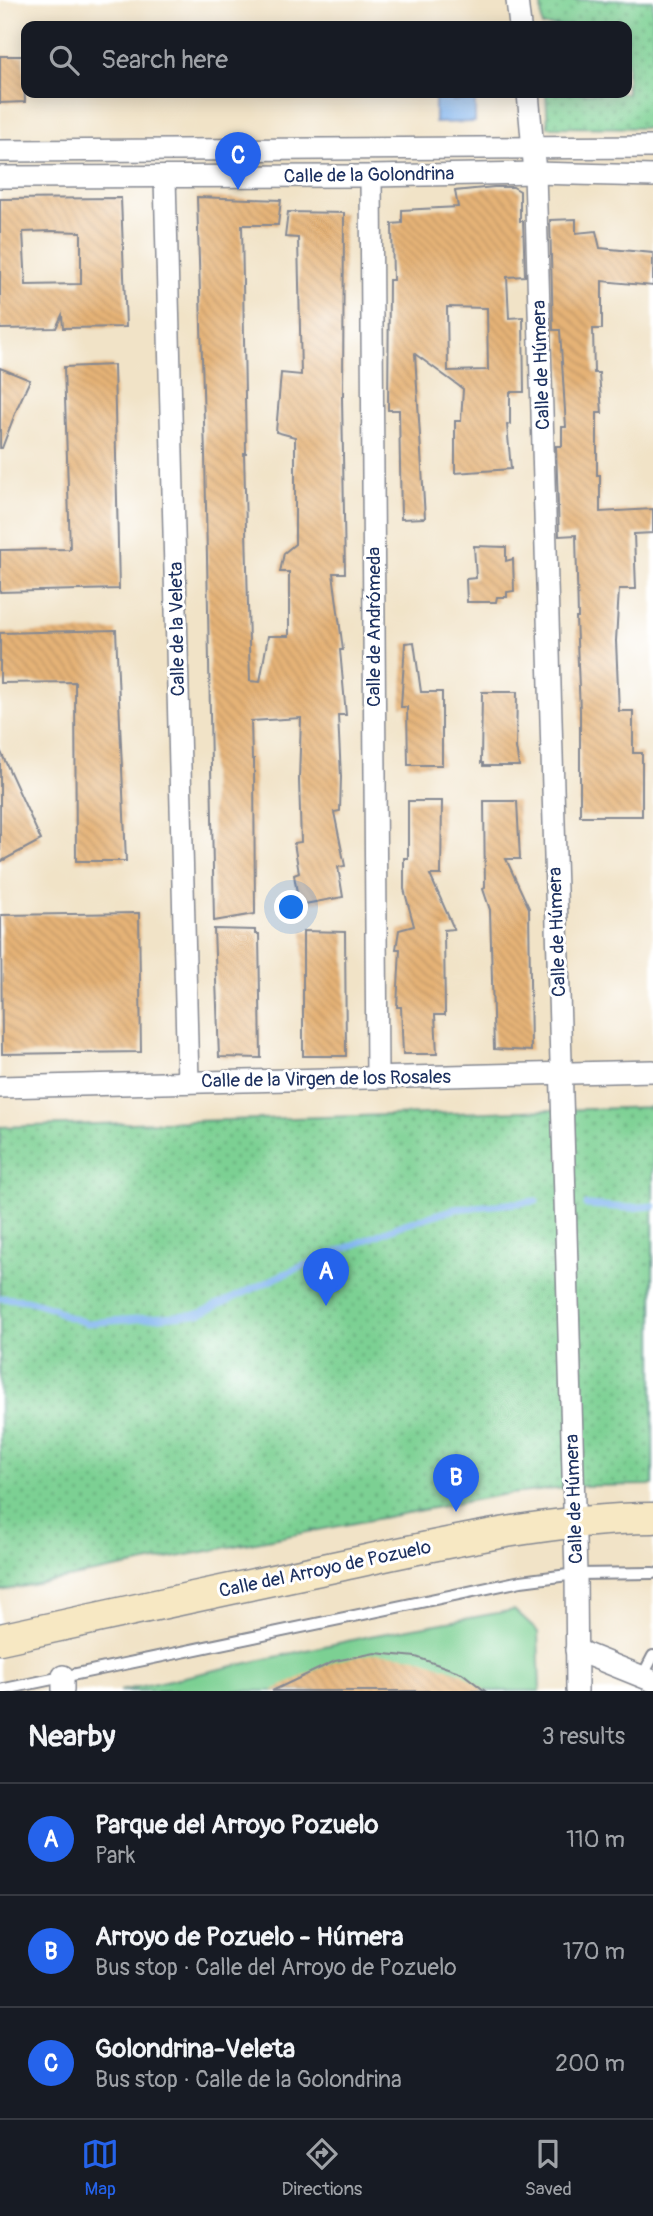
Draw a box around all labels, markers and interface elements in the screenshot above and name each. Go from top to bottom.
search box [21,21,632,98]
icon: search [45,41,83,79]
text: Search here [101,44,228,76]
pin: C [215,132,261,190]
street label: Calle de la Golondrina [284,162,455,188]
street label: Calle de Húmera [527,300,555,430]
street label: Calle de Andrómeda [362,547,386,707]
street label: Calle de la Veleta [164,561,190,697]
street label: Calle de Húmera [543,867,571,997]
your location [274,890,308,924]
street label: Calle de la Virgen de los Rosales [201,1065,452,1093]
pin: A [303,1248,349,1306]
street label: Calle de Húmera [560,1434,588,1564]
pin: B [433,1454,479,1512]
street label: Calle del Arroyo de Pozuelo [217,1535,433,1603]
text: Nearby [28,1718,115,1755]
text: 3 results [542,1722,625,1751]
text: Parque del Arroyo Pozuelo [95,1809,379,1841]
text: A [44,1825,58,1854]
text: 110 m [566,1825,625,1854]
text: Park [95,1841,135,1870]
text: Arroyo de Pozuelo - Húmera [95,1921,404,1953]
text: B [44,1937,58,1966]
text: 170 m [563,1937,625,1966]
text: Bus stop · Calle del Arroyo de Pozuelo [95,1953,457,1982]
text: Golondrina-Veleta [95,2033,295,2065]
text: C [44,2049,58,2078]
text: 200 m [555,2049,625,2078]
text: Bus stop · Calle de la Golondrina [95,2065,402,2094]
tab: Map [81,2135,119,2201]
tab: Directions [282,2135,362,2201]
tab: Saved [525,2135,572,2201]

